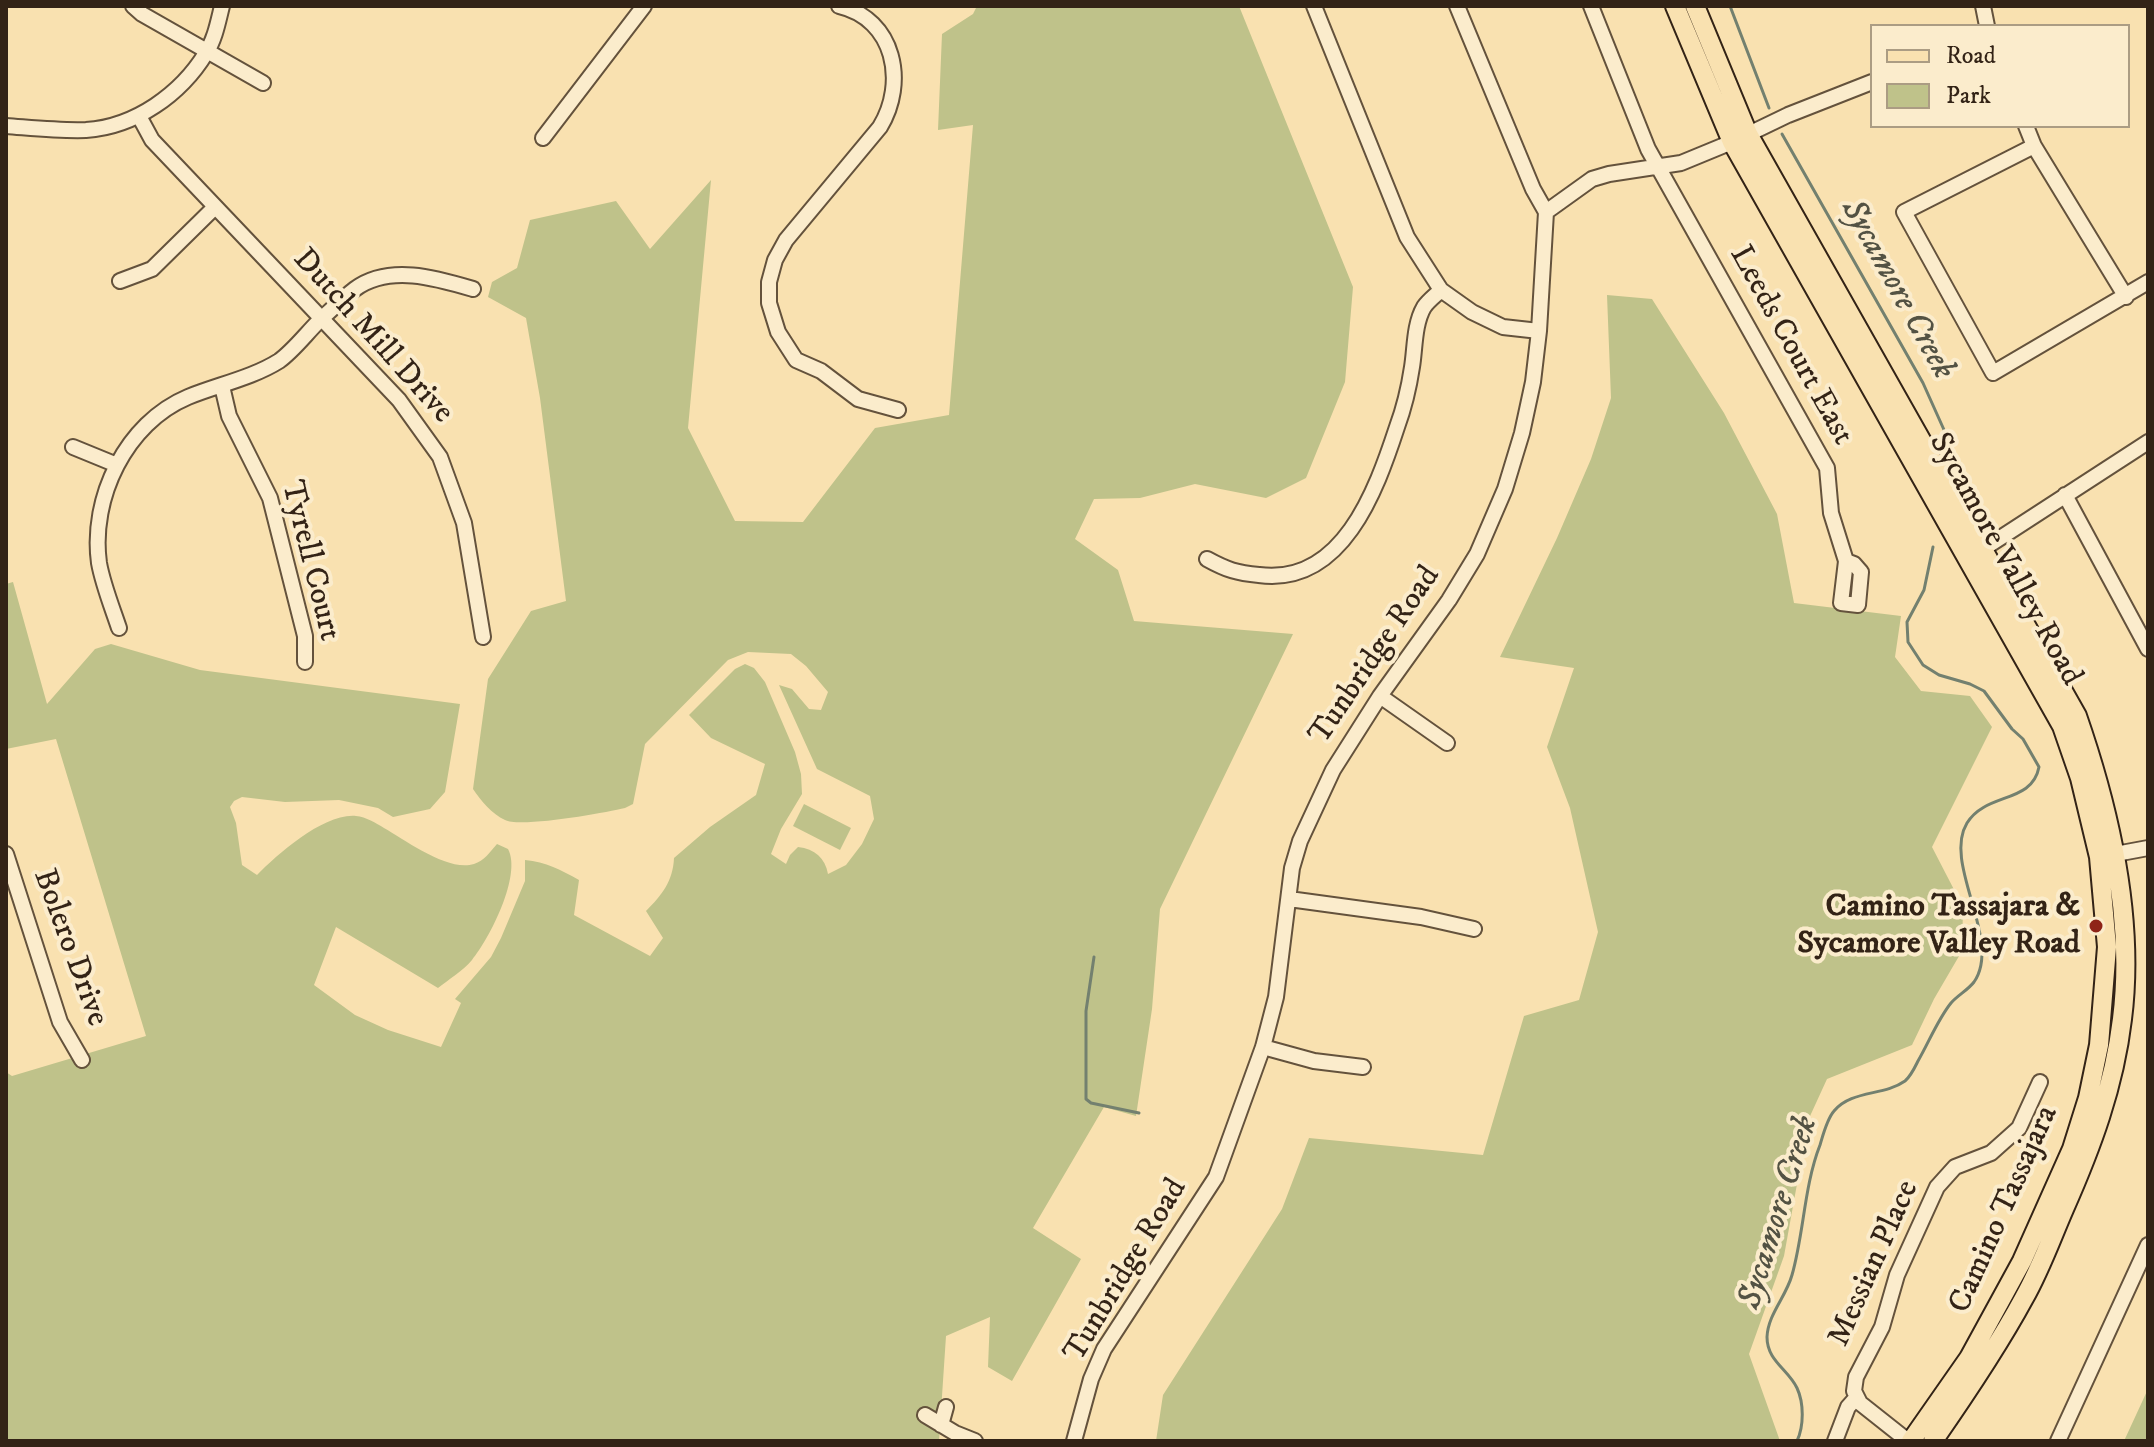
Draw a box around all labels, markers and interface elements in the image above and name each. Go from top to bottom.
legend [1870,24,2130,128]
text: Road [1946,41,1996,71]
text: Park [1946,81,1991,111]
water label: Sycamore Creek [1830,193,1962,387]
street label: Leeds Court East [1719,240,1861,452]
street label: Dutch Mill Drive [284,242,460,432]
street label: Sycamore Valley Road [1919,427,2089,693]
street label: Tyrell Court [271,477,347,645]
street label: Tunbridge Road [1302,559,1450,753]
street label: Bolero Drive [23,864,115,1032]
place label: Camino Tassajara & Sycamore Valley Road [1797,889,2080,964]
marker: Camino Tassajara & Sycamore Valley Road [2087,917,2105,935]
street label: Camino Tassajara [1942,1100,2068,1320]
water label: Sycamore Creek [1731,1112,1829,1314]
street label: Tunbridge Road [1057,1172,1197,1370]
street label: Messian Place [1821,1175,1929,1353]

